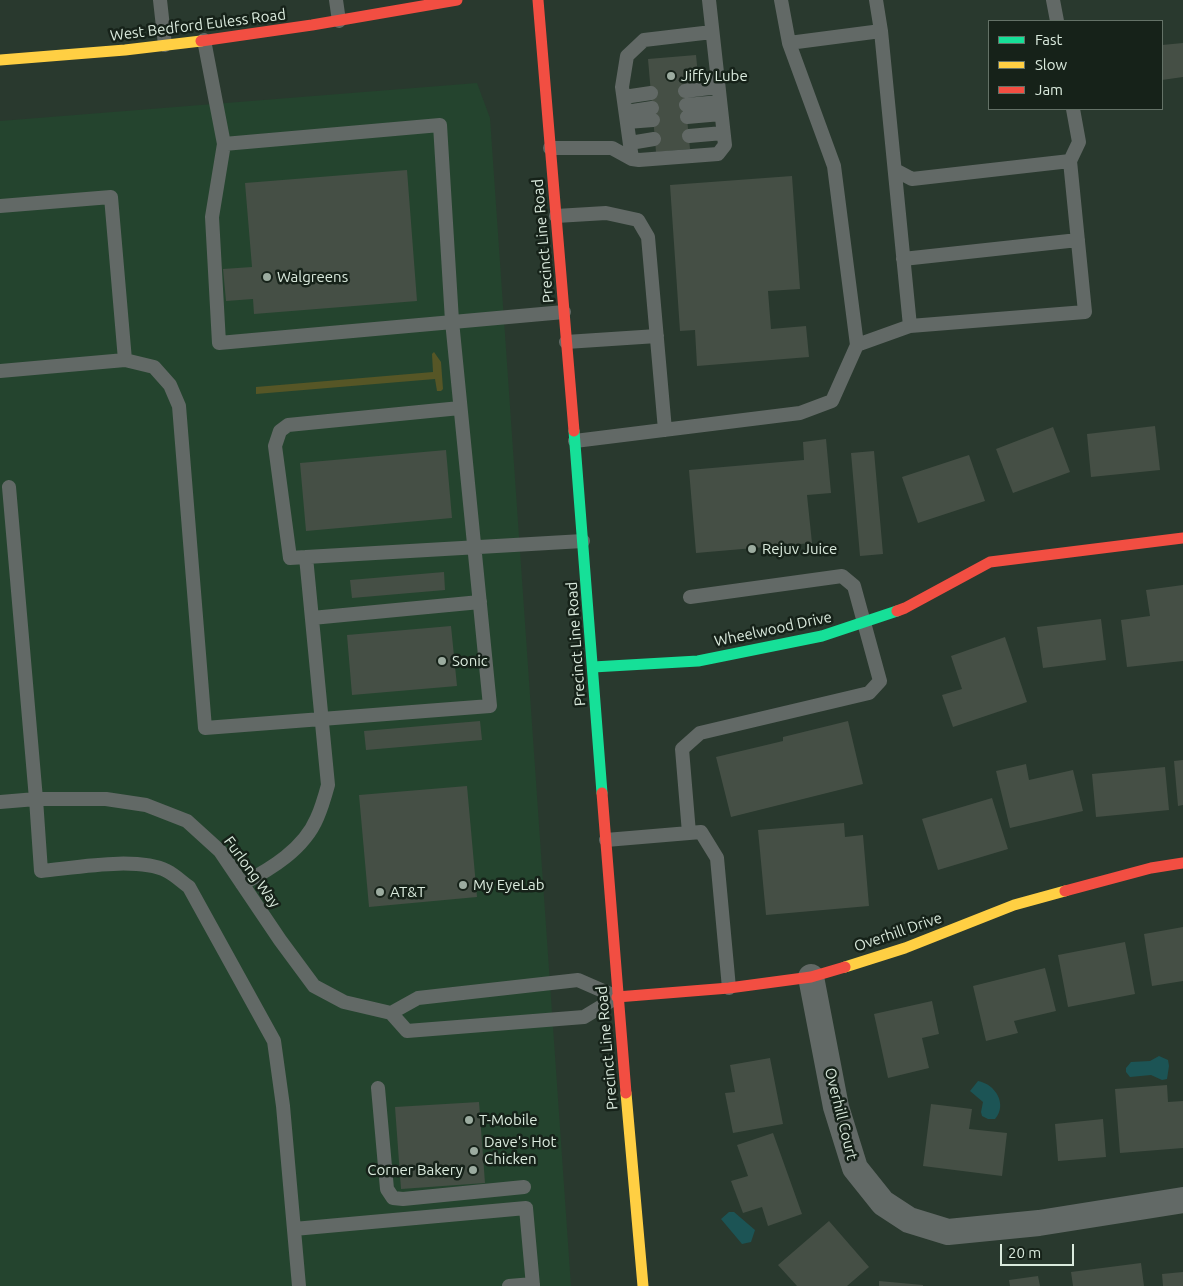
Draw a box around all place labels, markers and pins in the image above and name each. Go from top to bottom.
place label: Jiffy Lube [681,67,748,85]
marker: Jiffy Lube [665,70,677,82]
place label: Walgreens [277,268,348,286]
marker: Walgreens [261,271,273,283]
place label: Rejuv Juice [762,540,837,558]
marker: Rejuv Juice [746,543,758,555]
place label: Sonic [452,652,488,670]
marker: Sonic [436,655,448,667]
place label: My EyeLab [473,876,545,894]
marker: My EyeLab [457,879,469,891]
place label: AT&T [390,883,425,901]
marker: AT&T [374,886,386,898]
place label: T-Mobile [479,1111,538,1129]
marker: T-Mobile [463,1114,475,1126]
place label: Dave's Hot Chicken [484,1133,556,1168]
marker: Dave's Hot Chicken [468,1145,480,1157]
place label: Corner Bakery [367,1161,463,1179]
marker: Corner Bakery [467,1164,479,1176]

